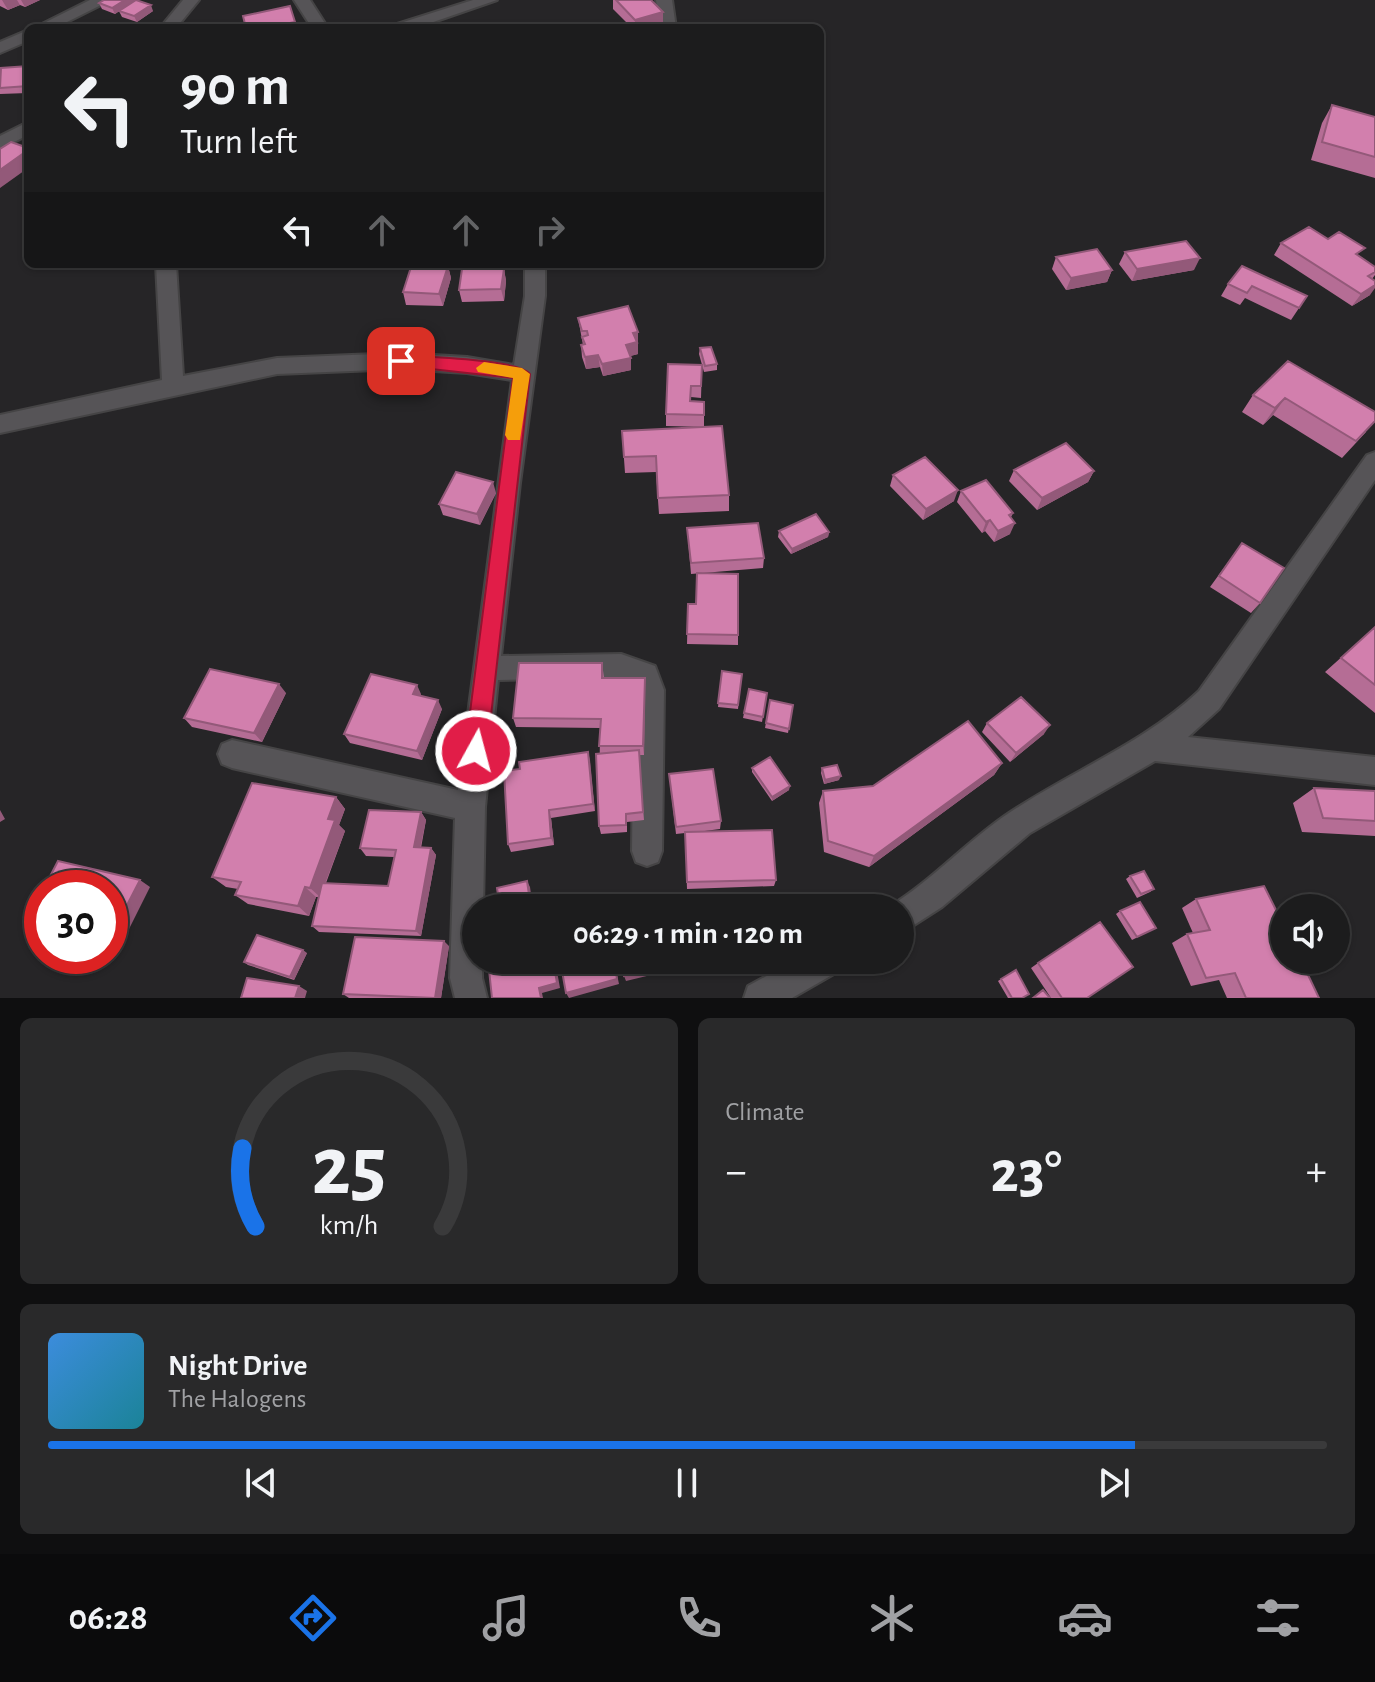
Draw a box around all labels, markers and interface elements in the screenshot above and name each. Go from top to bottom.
icon: left [48,56,152,160]
text: 90 m [180,59,290,115]
text: Turn left [180,124,297,160]
icon: left [276,208,320,252]
icon: ahead [360,208,404,252]
icon: ahead [444,208,488,252]
icon: right [528,208,572,252]
pin [367,327,435,395]
icon: arrive [379,339,423,383]
position arrow [434,709,518,793]
speed limit sign: 30 [24,870,128,974]
map controls [1270,894,1350,974]
button: sound [1270,894,1350,974]
text: 06:29 · 1 min · 120 m [573,919,803,949]
text: Climate [726,1099,804,1125]
text: 25 [311,1126,386,1210]
text: 23° [990,1143,1062,1203]
text: − [726,1150,747,1194]
text: + [1306,1150,1327,1194]
text: km/h [319,1211,378,1240]
text: Night Drive [168,1351,307,1381]
text: The Halogens [168,1386,306,1412]
icon: previous [239,1461,283,1505]
icon: pause [665,1461,709,1505]
icon: next [1092,1461,1136,1505]
icon: directions [285,1590,341,1646]
icon: music [478,1590,534,1646]
icon: phone [671,1590,727,1646]
icon: climate [864,1590,920,1646]
icon: car [1057,1590,1113,1646]
icon: filters [1250,1590,1306,1646]
text: 06:28 [69,1600,148,1636]

